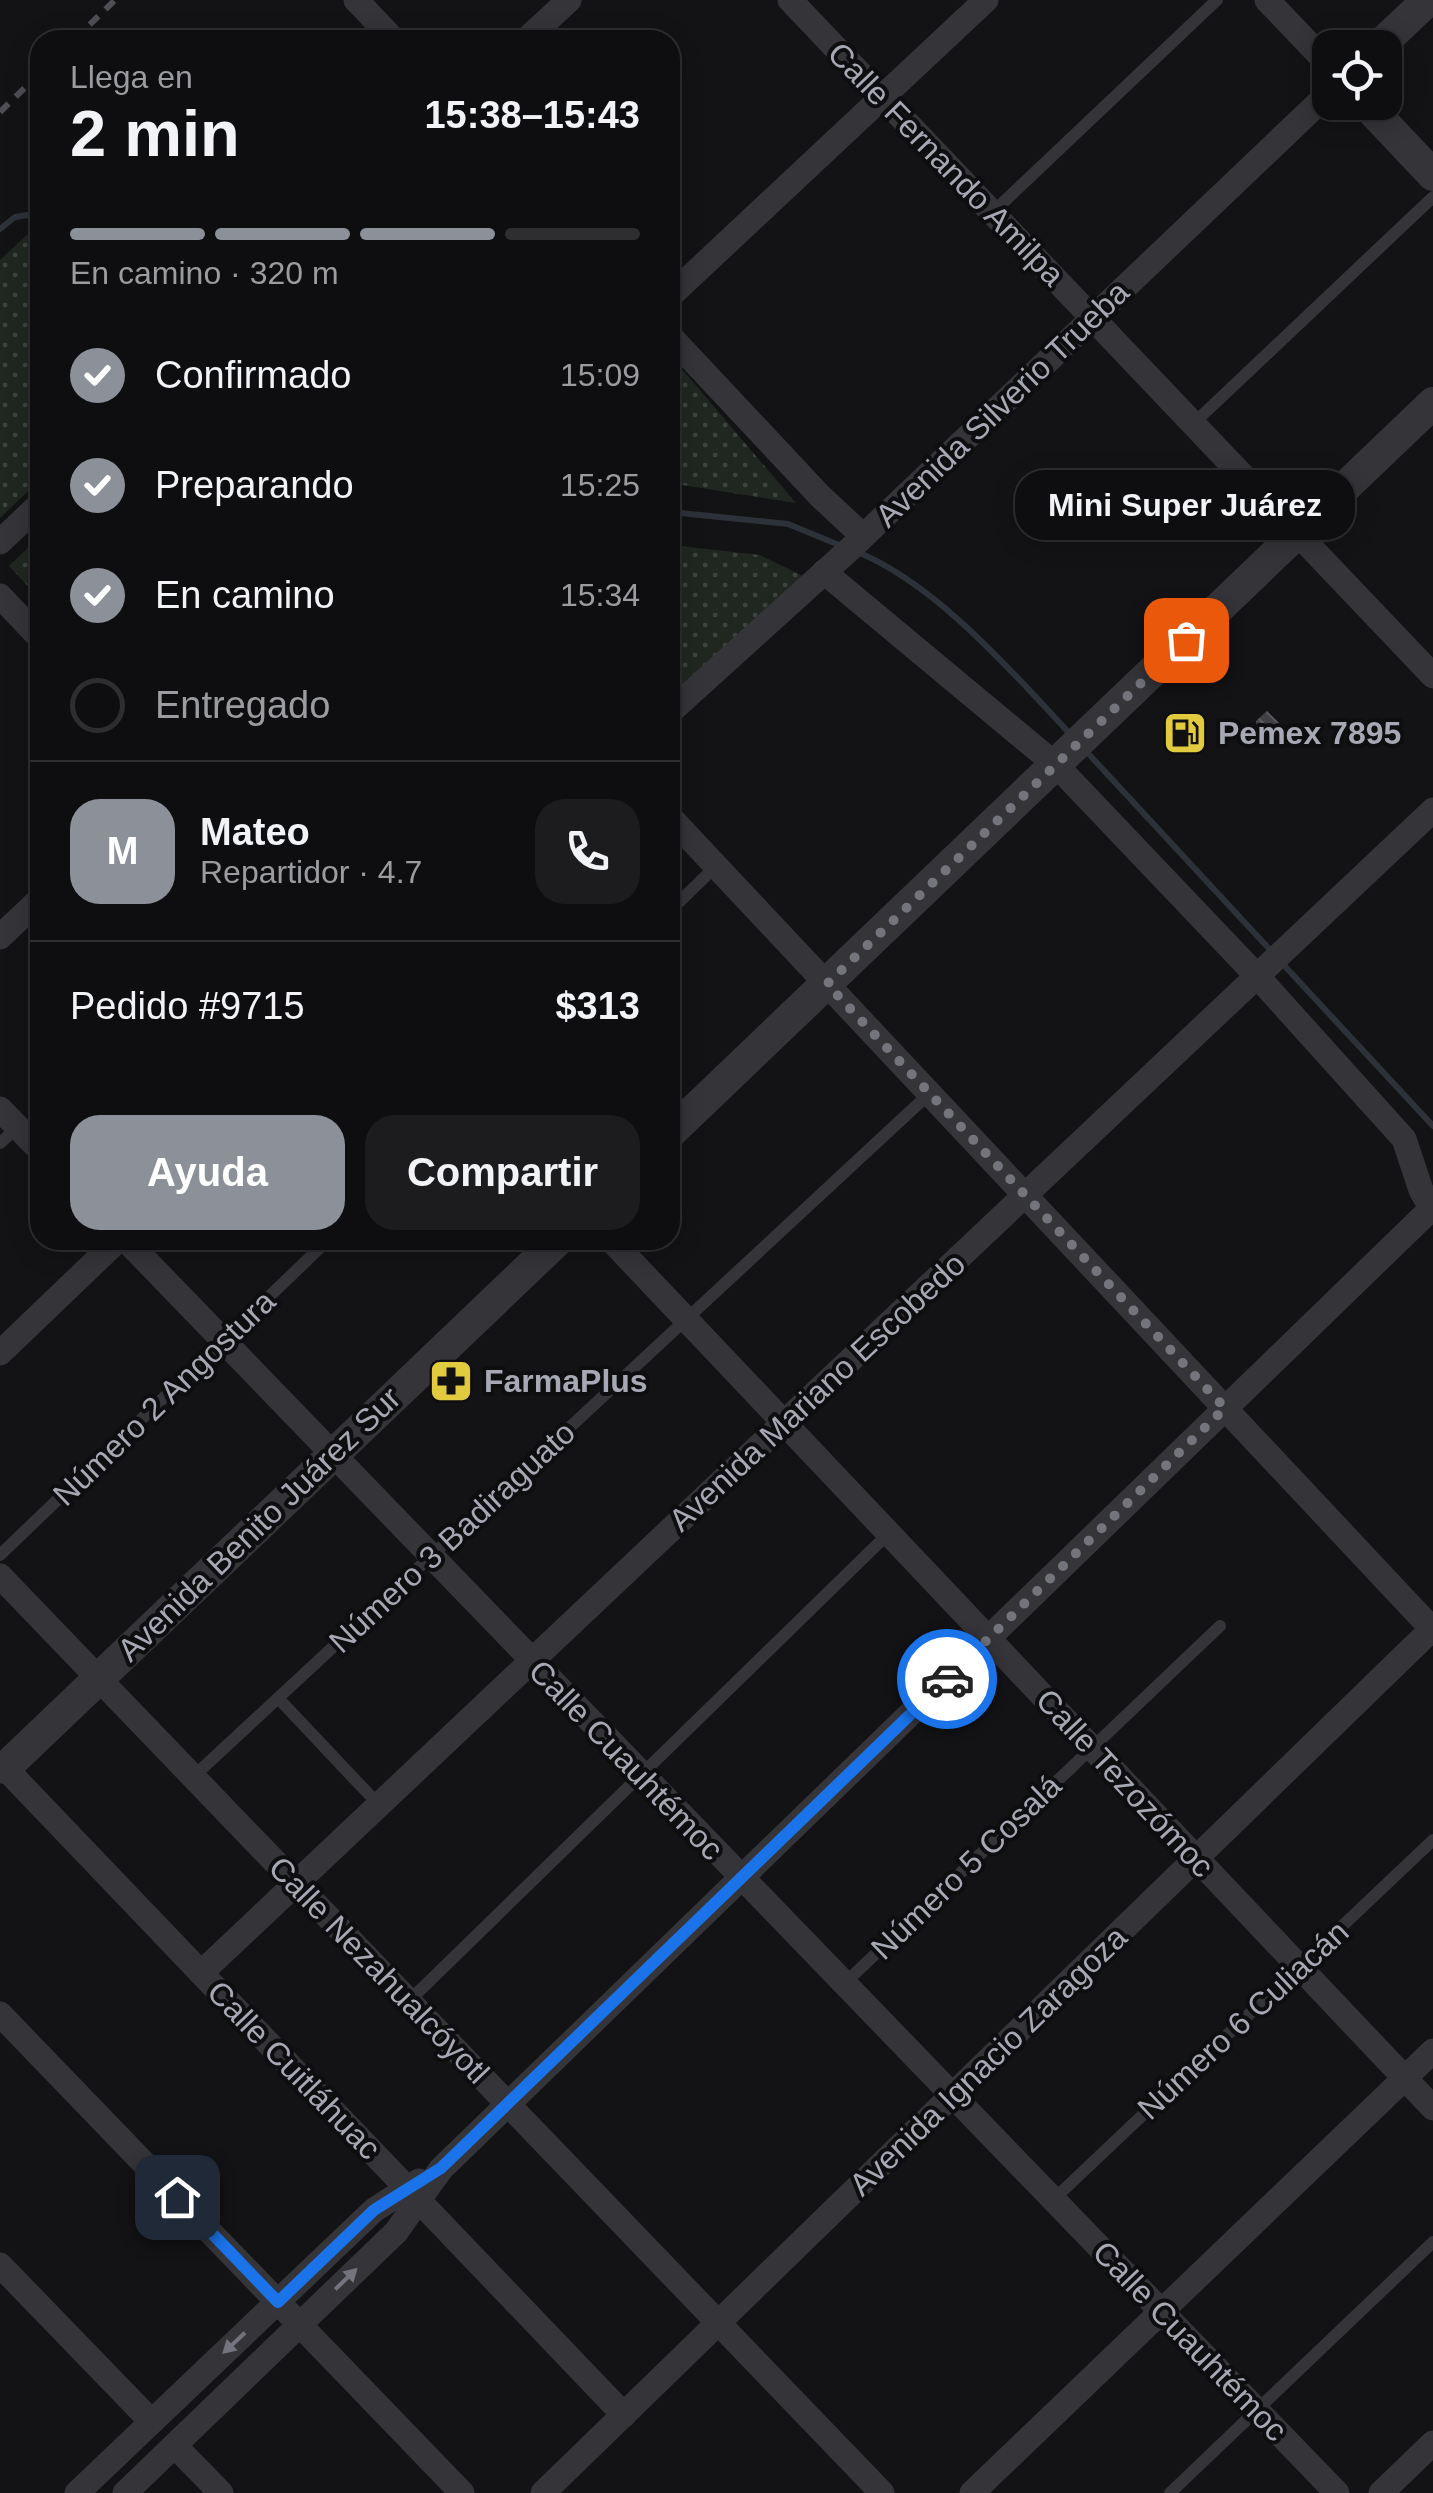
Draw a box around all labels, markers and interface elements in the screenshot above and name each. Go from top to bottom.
map controls [1312,30,1402,120]
button: locate [1312,30,1402,120]
street label: Calle Fernando Amilpa [821,35,1072,293]
text: Llega en [70,59,193,95]
text: 15:38–15:43 [424,94,640,136]
text: 2 min [70,97,240,170]
text: En camino · 320 m [70,255,339,291]
street label: Avenida Silverio Trueba [868,274,1136,534]
icon: check [70,348,125,403]
text: Confirmado [155,354,351,396]
text: 15:09 [560,357,640,393]
icon: check [70,458,125,513]
text: Preparando [155,464,354,506]
text: 15:25 [560,467,640,503]
callout: Mini Super Juárez [1016,470,1356,540]
text: Mini Super Juárez [1048,487,1322,523]
icon: check [70,568,125,623]
text: En camino [155,574,335,616]
text: 15:34 [560,577,640,613]
pin [1144,598,1229,683]
icon: bag [1159,613,1214,668]
text: Entregado [155,684,330,726]
fuel station icon: Pemex 7895 [1162,710,1208,756]
place label: Pemex 7895 [1218,715,1401,751]
button: phone [535,799,640,904]
text: Mateo [200,811,310,853]
text: M [107,830,138,872]
text: Repartidor · 4.7 [200,854,422,890]
text: Pedido #9715 [70,985,305,1027]
text: $313 [555,985,640,1027]
button: Ayuda [70,1115,345,1230]
button: Compartir [365,1115,640,1230]
street label: Avenida Mariano Escobedo [662,1246,972,1538]
street label: Número 2 Angostura [46,1283,282,1513]
pharmacy icon: FarmaPlus [428,1358,474,1404]
place label: FarmaPlus [484,1363,648,1399]
street label: Avenida Benito Juárez Sur [110,1379,408,1668]
street label: Número 3 Badiraguato [322,1414,582,1660]
courier [897,1629,997,1729]
icon: car [920,1652,975,1707]
street label: Calle Cuauhtémoc [522,1653,730,1867]
street label: Calle Tezozómoc [1029,1682,1221,1884]
street label: Número 5 Cosalá [864,1767,1068,1966]
street label: Calle Nezahualcóyotl [262,1849,496,2091]
street label: Número 6 Culiacán [1131,1913,1355,2127]
street label: Avenida Ignacio Zaragoza [842,1919,1134,2203]
street label: Calle Cuitláhuac [200,1974,388,2166]
pin [135,2155,220,2240]
icon: home [150,2170,205,2225]
street label: Calle Cuauhtémoc [1086,2234,1294,2448]
one-way arrow [334,2268,358,2291]
one-way arrow [222,2331,246,2354]

